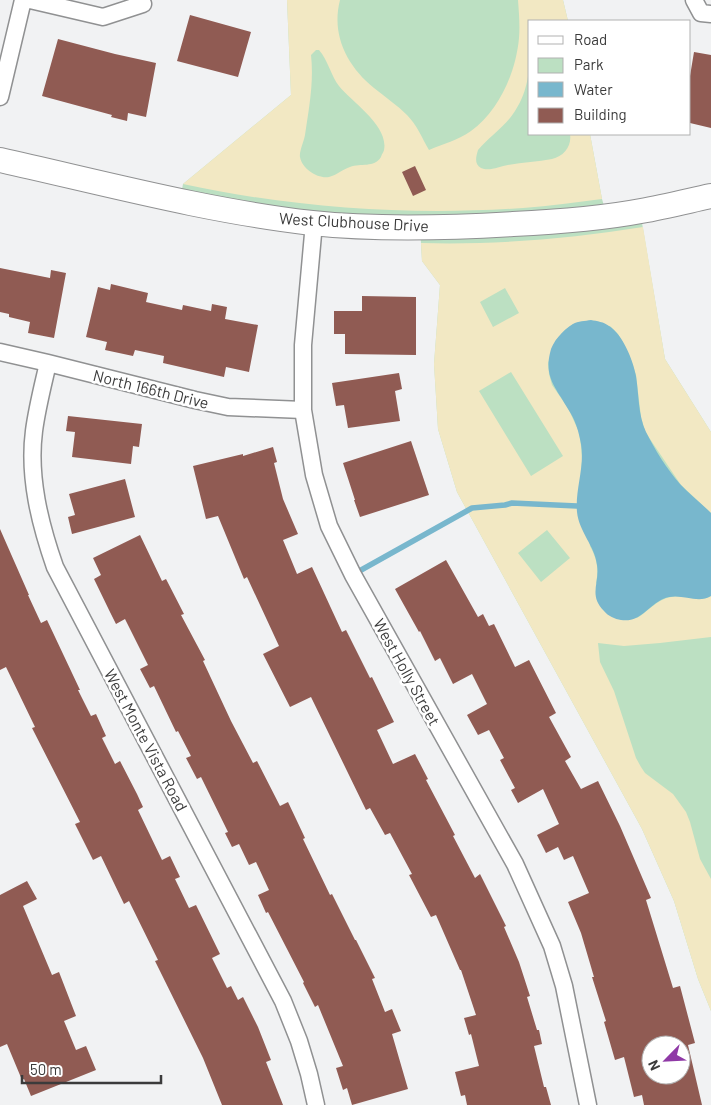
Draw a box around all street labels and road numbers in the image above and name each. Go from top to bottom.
street label: West Clubhouse Drive [279,208,429,235]
street label: North 166th Drive [91,365,211,412]
street label: West Holly Street [370,615,445,728]
street label: West Monte Vista Road [101,665,192,814]

